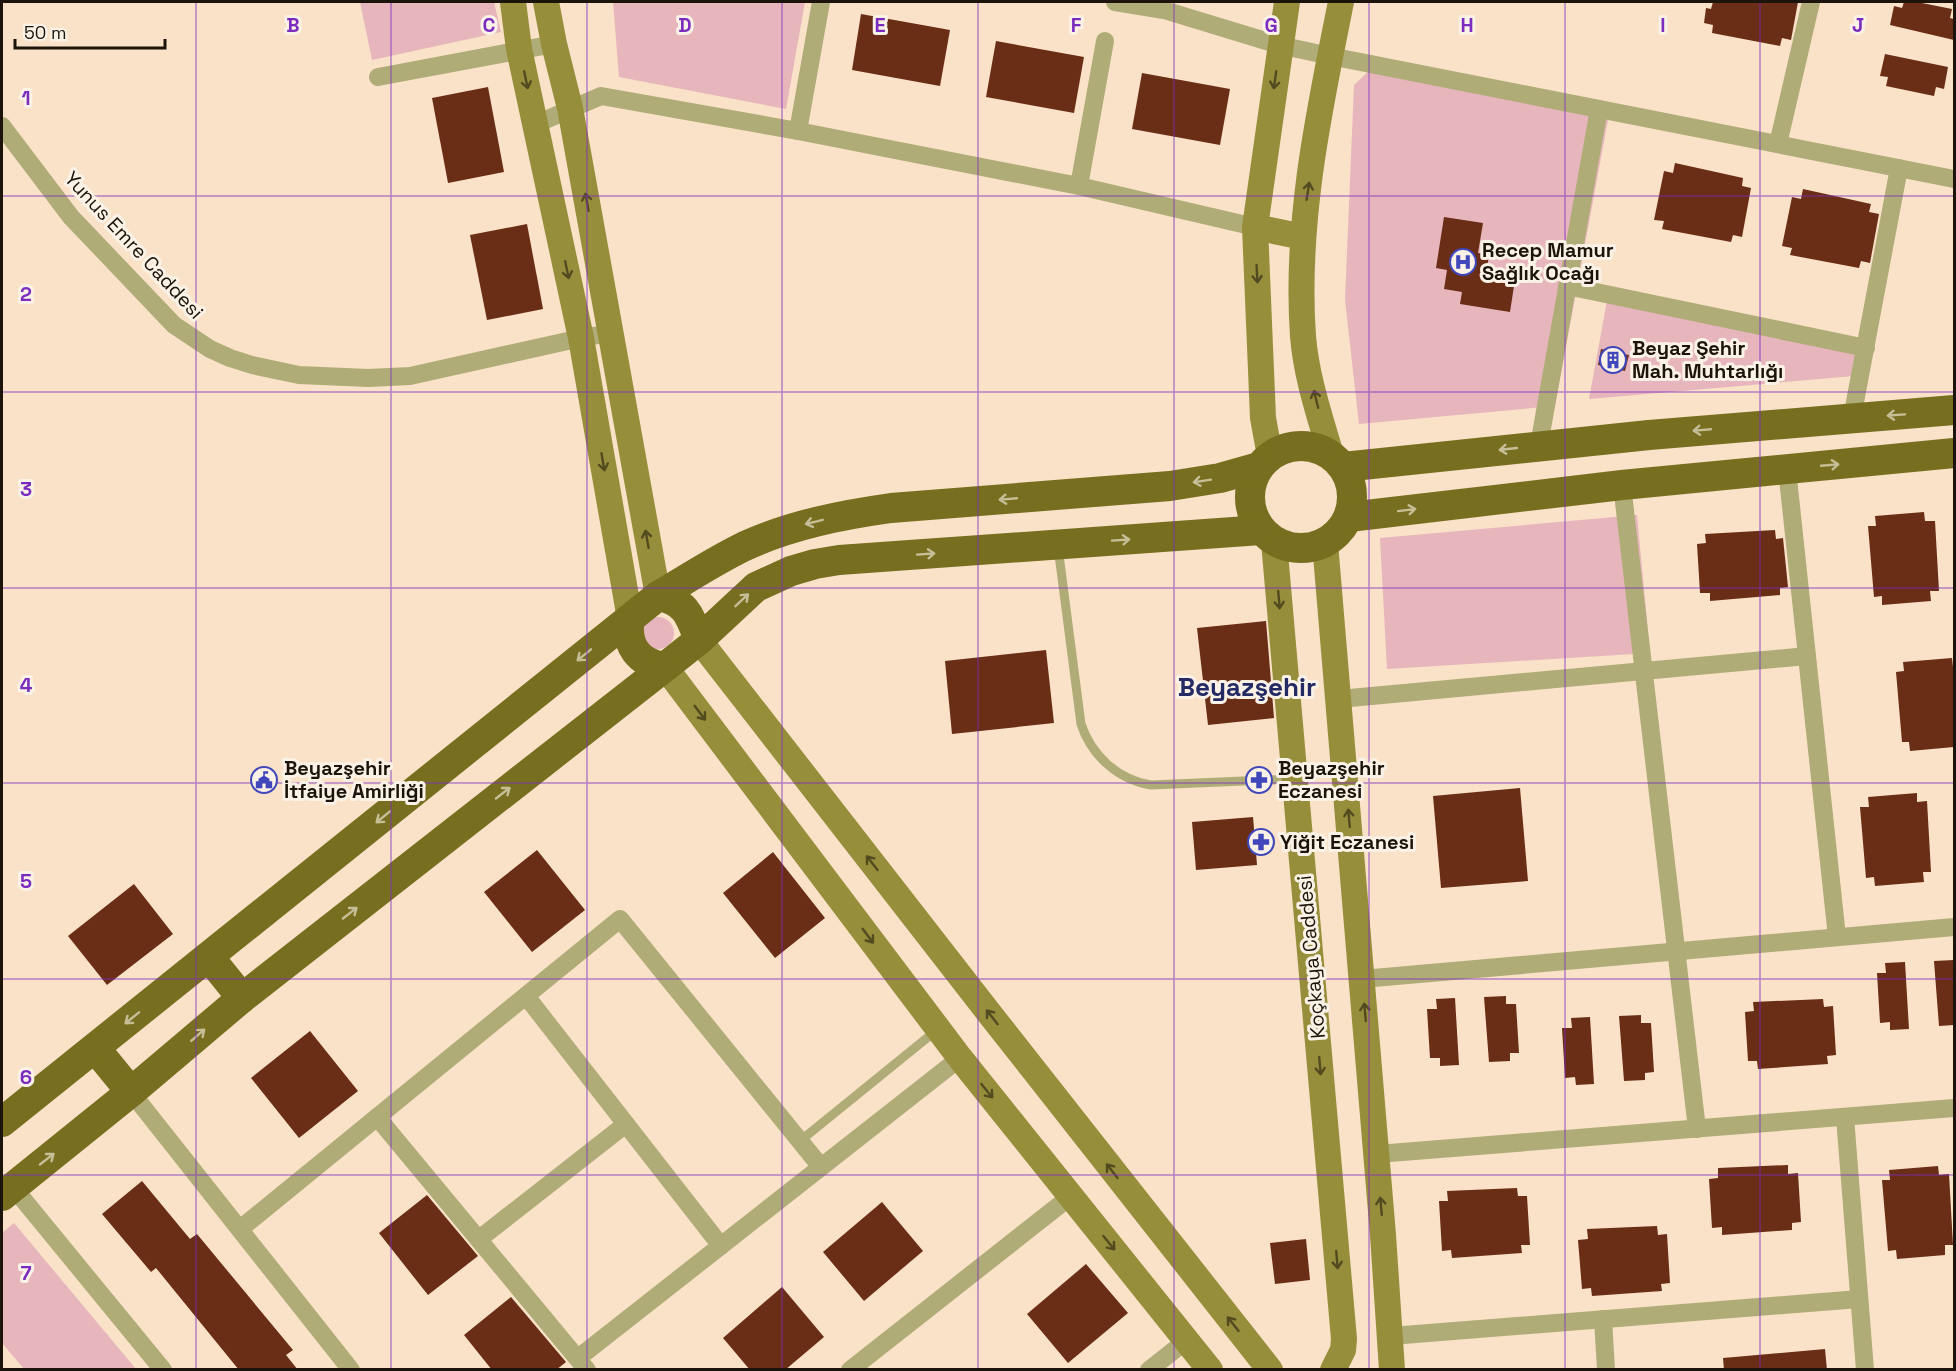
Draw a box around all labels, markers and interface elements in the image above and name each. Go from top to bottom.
scale bar [15,12,165,50]
text: B [286,12,300,38]
text: C [483,12,496,38]
text: D [678,12,692,38]
text: E [874,12,886,38]
text: F [1071,12,1082,38]
text: G [1264,12,1278,38]
text: H [1460,12,1474,38]
text: I [1660,12,1666,38]
text: J [1852,12,1864,38]
text: 50 m [24,21,66,44]
one-way arrow [521,70,532,89]
one-way arrow [1269,70,1280,89]
text: 1 [21,85,31,111]
street label: Yunus Emre Caddesi [59,166,209,324]
one-way arrow [1302,182,1313,202]
one-way arrow [581,193,592,212]
place label: Recep Mamur Sağlık Ocağı [1482,237,1614,286]
hospital icon: Recep Mamur Sağlık Ocağı [1448,247,1478,277]
one-way arrow [562,260,573,280]
one-way arrow [1252,263,1263,283]
text: 2 [20,281,32,307]
place label: Beyaz Şehir Mah. Muhtarlığı [1632,335,1783,384]
building icon: Beyaz Şehir Mah. Muhtarlığı [1598,345,1628,375]
one-way arrow [1309,390,1321,409]
one-way arrow [1887,409,1907,420]
one-way arrow [1692,425,1712,436]
one-way arrow [1498,444,1518,455]
one-way arrow [598,452,609,471]
one-way arrow [1820,459,1840,470]
one-way arrow [1192,475,1212,486]
text: 3 [20,476,32,502]
one-way arrow [998,493,1018,504]
one-way arrow [1396,504,1416,515]
one-way arrow [805,517,824,529]
one-way arrow [641,529,652,549]
one-way arrow [1110,535,1130,546]
one-way arrow [916,548,936,559]
one-way arrow [1274,589,1285,609]
one-way arrow [734,593,749,607]
one-way arrow [576,649,592,662]
district label: Beyazşehir [1178,670,1316,704]
text: 4 [20,672,33,698]
one-way arrow [694,705,706,721]
place label: Beyazşehir İtfaiye Amirliği [284,755,424,804]
place label: Beyazşehir Eczanesi [1278,755,1385,804]
public building icon: Beyazşehir İtfaiye Amirliği [249,765,279,795]
pharmacy icon: Beyazşehir Eczanesi [1244,765,1274,795]
one-way arrow [495,786,511,799]
one-way arrow [1343,808,1354,828]
one-way arrow [376,810,391,824]
pharmacy icon: Yiğit Eczanesi [1246,827,1276,857]
place label: Yiğit Eczanesi [1280,829,1414,855]
one-way arrow [866,856,879,872]
text: 5 [20,868,32,894]
street label: Koçkaya Caddesi [1291,874,1331,1040]
one-way arrow [341,907,357,920]
one-way arrow [862,928,875,944]
one-way arrow [1359,1003,1370,1023]
one-way arrow [986,1010,999,1026]
one-way arrow [125,1011,141,1024]
one-way arrow [190,1028,205,1042]
one-way arrow [1315,1056,1326,1075]
text: 6 [20,1064,32,1090]
one-way arrow [980,1083,993,1099]
one-way arrow [39,1153,55,1166]
one-way arrow [1106,1163,1119,1179]
one-way arrow [1375,1197,1386,1217]
one-way arrow [1102,1235,1115,1251]
one-way arrow [1332,1250,1343,1270]
text: 7 [20,1260,32,1286]
one-way arrow [1226,1316,1239,1332]

